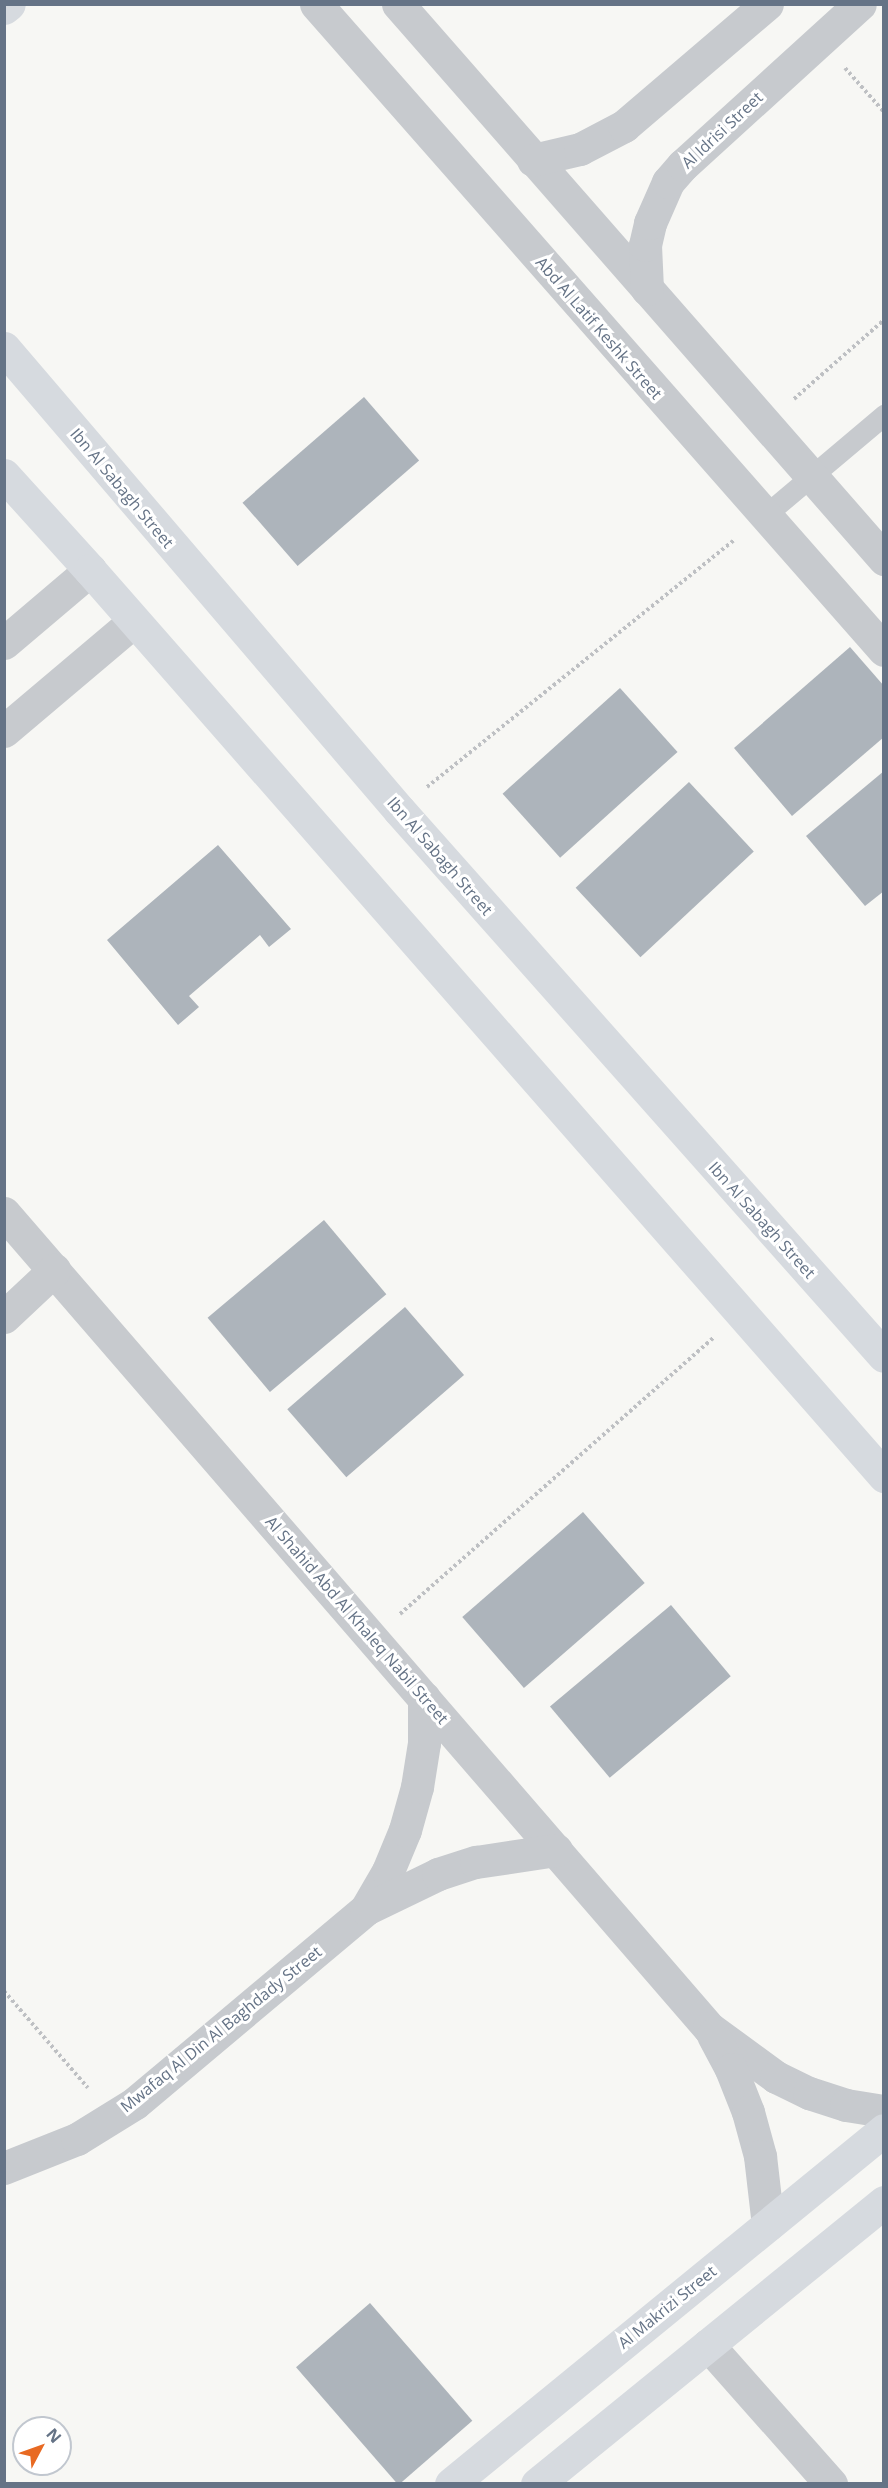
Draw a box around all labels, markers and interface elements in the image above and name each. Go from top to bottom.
street label: Al Idrisi Street [678,88,766,172]
street label: Abd Al Latif Keshk Street [532,253,666,403]
street label: Ibn Al Sabagh Street [66,424,178,552]
street label: Ibn Al Sabagh Street [383,793,497,919]
street label: Ibn Al Sabagh Street [705,1158,819,1282]
street label: Al Shahid Abd Al Khaleq Nabil Street [262,1512,452,1728]
street label: Mwafaq Al Din Al Baghdady Street [117,1942,325,2116]
street label: Al Makrizi Street [614,2261,720,2353]
north arrow [12,2416,72,2476]
text: N [41,2423,67,2448]

